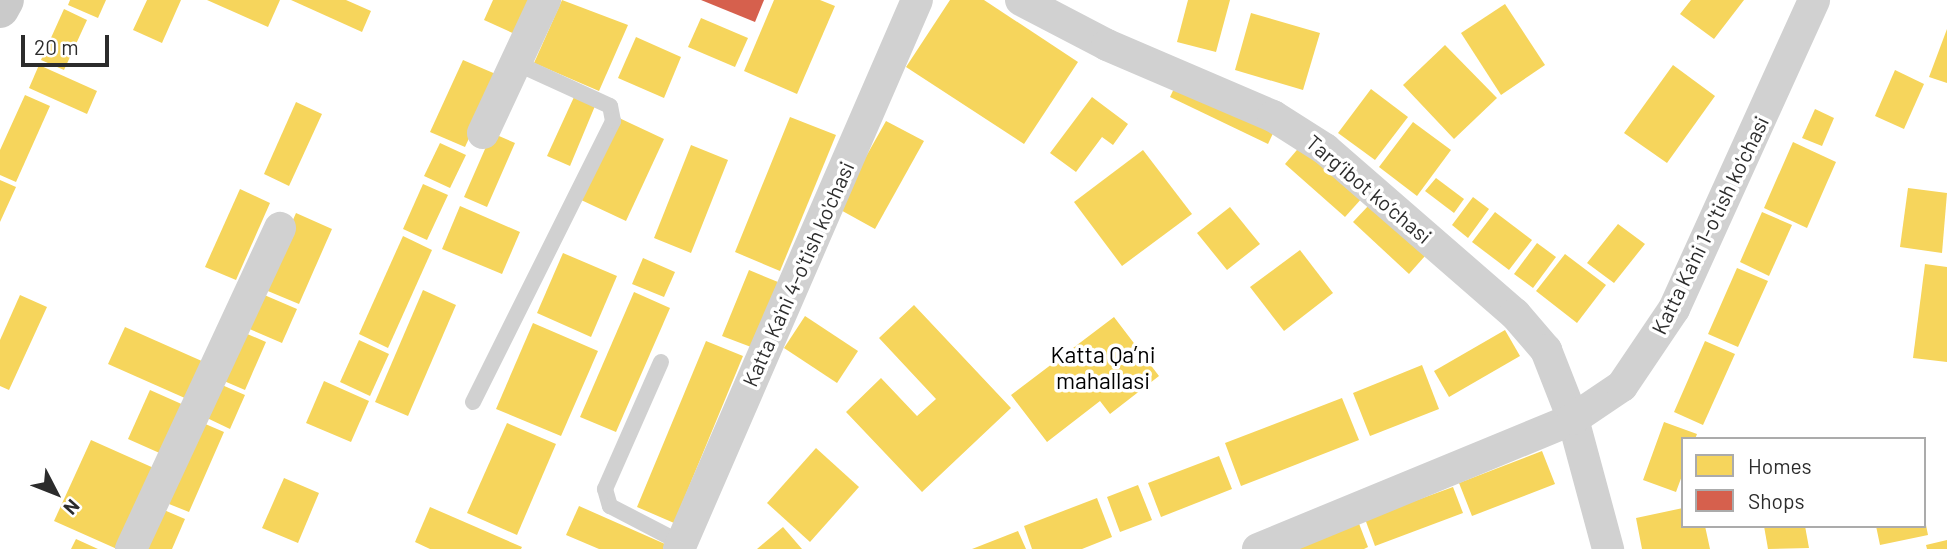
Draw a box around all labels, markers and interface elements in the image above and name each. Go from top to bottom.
scale bar [24,21,112,65]
text: 20 m [34,34,79,59]
street label: Katta Ka'ni 1-o'tish ko'chasi [1646,112,1774,338]
street label: Targ‘ibot ko‘chasi [1301,129,1437,249]
street label: Katta Ka'ni 4-o'tish ko'chasi [737,158,859,390]
district label: Katta Qaʼni mahallasi [1048,340,1158,394]
legend [1681,437,1926,528]
text: Homes [1748,453,1812,478]
north arrow [21,458,91,528]
text: Shops [1748,488,1805,513]
text: N [59,495,85,520]

